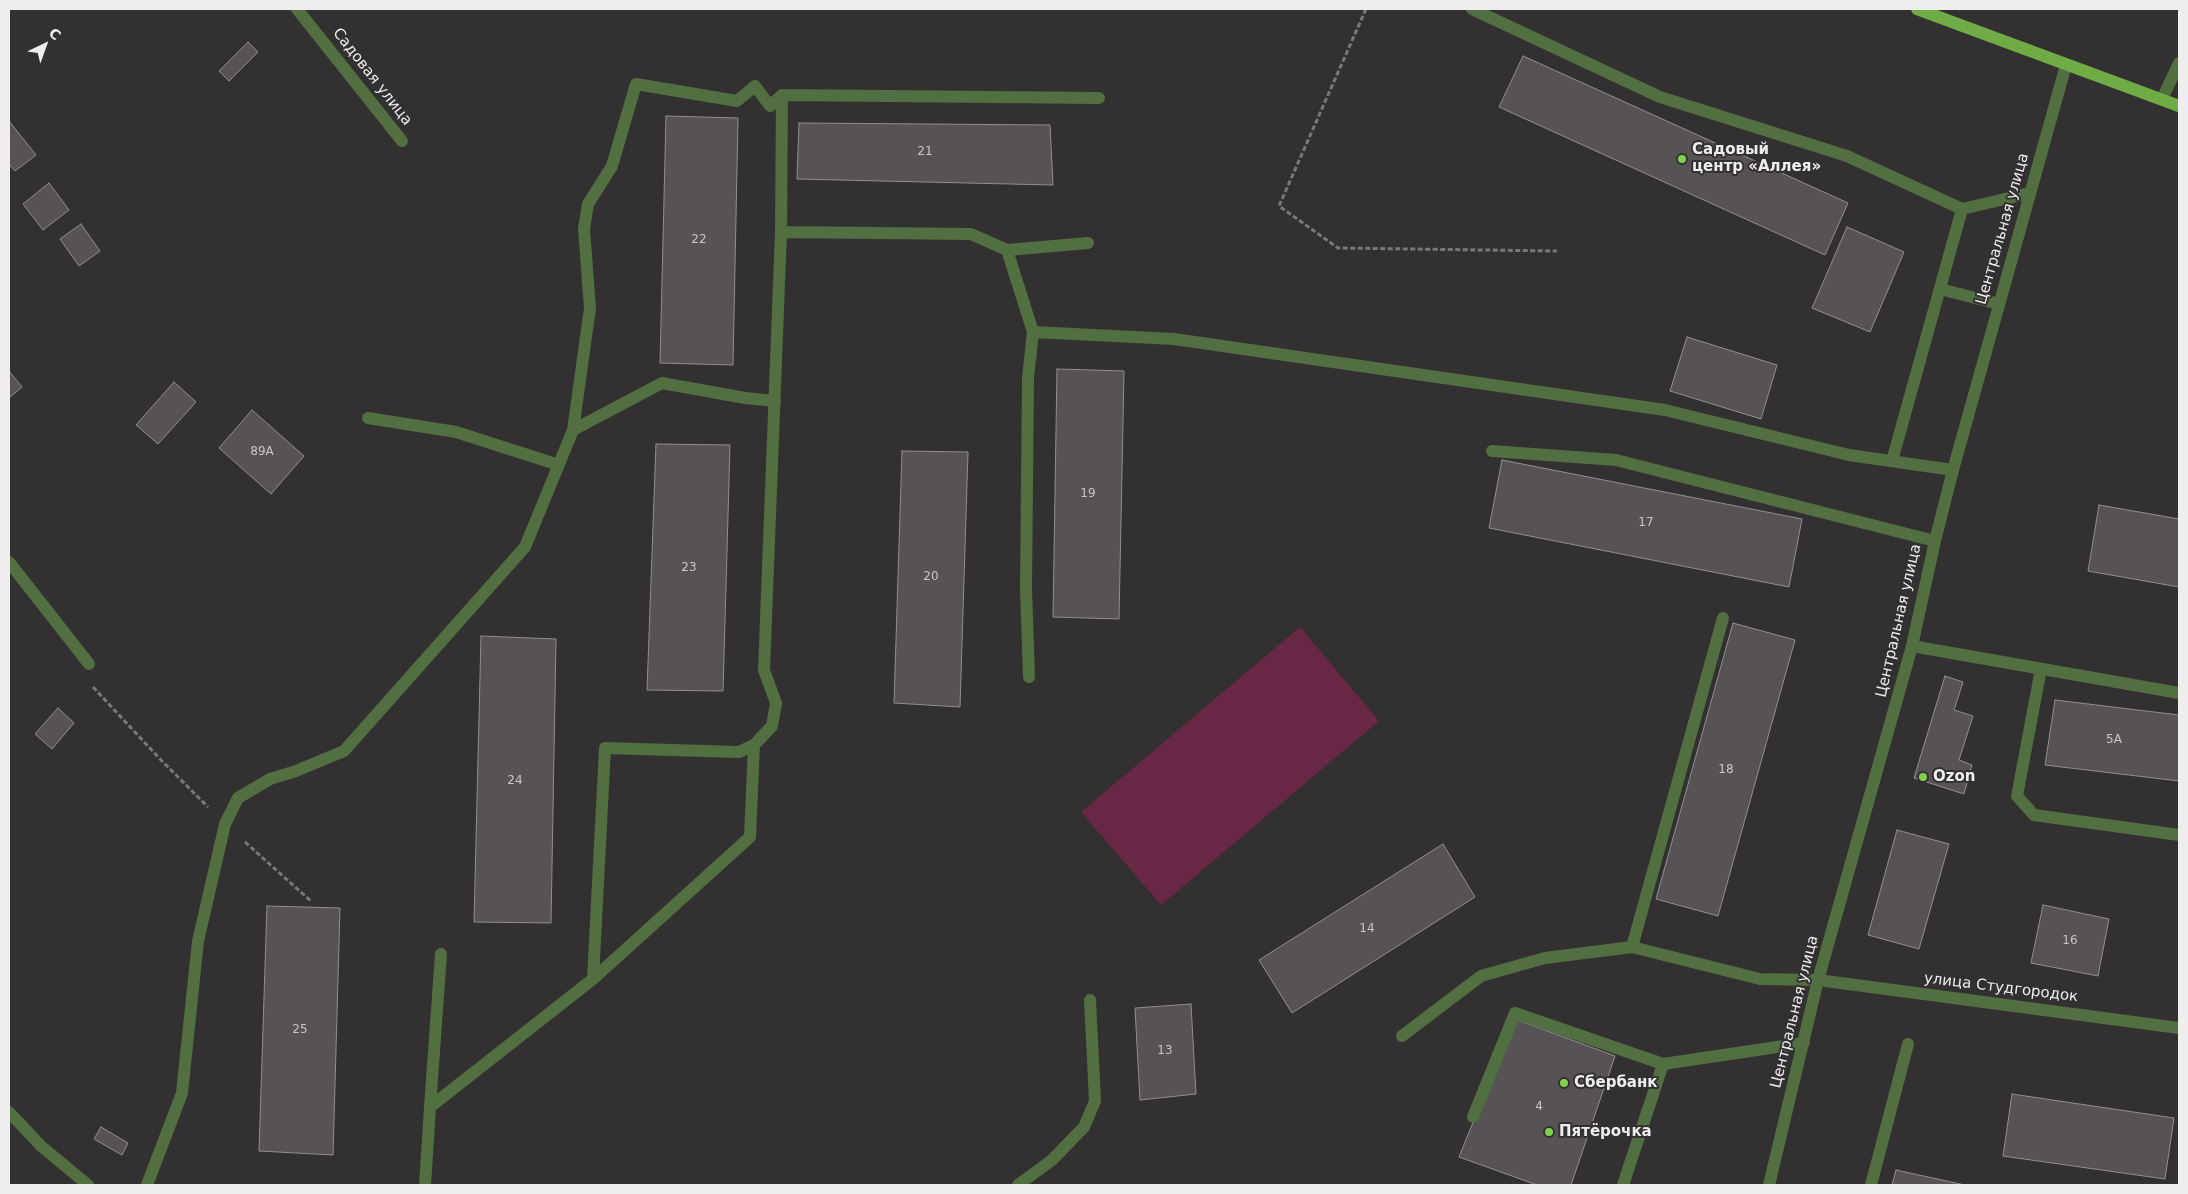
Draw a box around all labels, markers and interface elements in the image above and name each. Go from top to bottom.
north arrow [20,20,70,70]
text: С [46,24,64,43]
street label: Садовая улица [328,25,416,129]
place label: Садовый центр «Аллея» [1692,141,1821,176]
house number: 21 [917,145,933,159]
street label: Центральная улица [1973,151,2033,307]
marker: Садовый центр «Аллея» [1676,153,1688,165]
house number: 22 [691,233,707,247]
house number: 89А [250,445,274,459]
house number: 19 [1080,487,1096,501]
house number: 17 [1638,516,1654,530]
street label: Центральная улица [1873,543,1925,699]
house number: 23 [681,561,697,575]
house number: 20 [923,570,939,584]
house number: 5А [2106,733,2122,747]
house number: 18 [1718,763,1734,777]
place label: Ozon [1933,768,1975,786]
marker: Ozon [1917,771,1929,783]
house number: 24 [507,774,523,788]
house number: 14 [1359,922,1375,936]
street label: Центральная улица [1767,934,1823,1090]
house number: 16 [2062,934,2078,948]
street label: улица Студгородок [1923,970,2079,1006]
house number: 25 [292,1023,308,1037]
house number: 13 [1157,1044,1173,1058]
place label: Сбербанк [1574,1074,1658,1092]
marker: Сбербанк [1558,1077,1570,1089]
house number: 4 [1535,1100,1543,1114]
place label: Пятёрочка [1559,1123,1652,1141]
marker: Пятёрочка [1543,1126,1555,1138]

